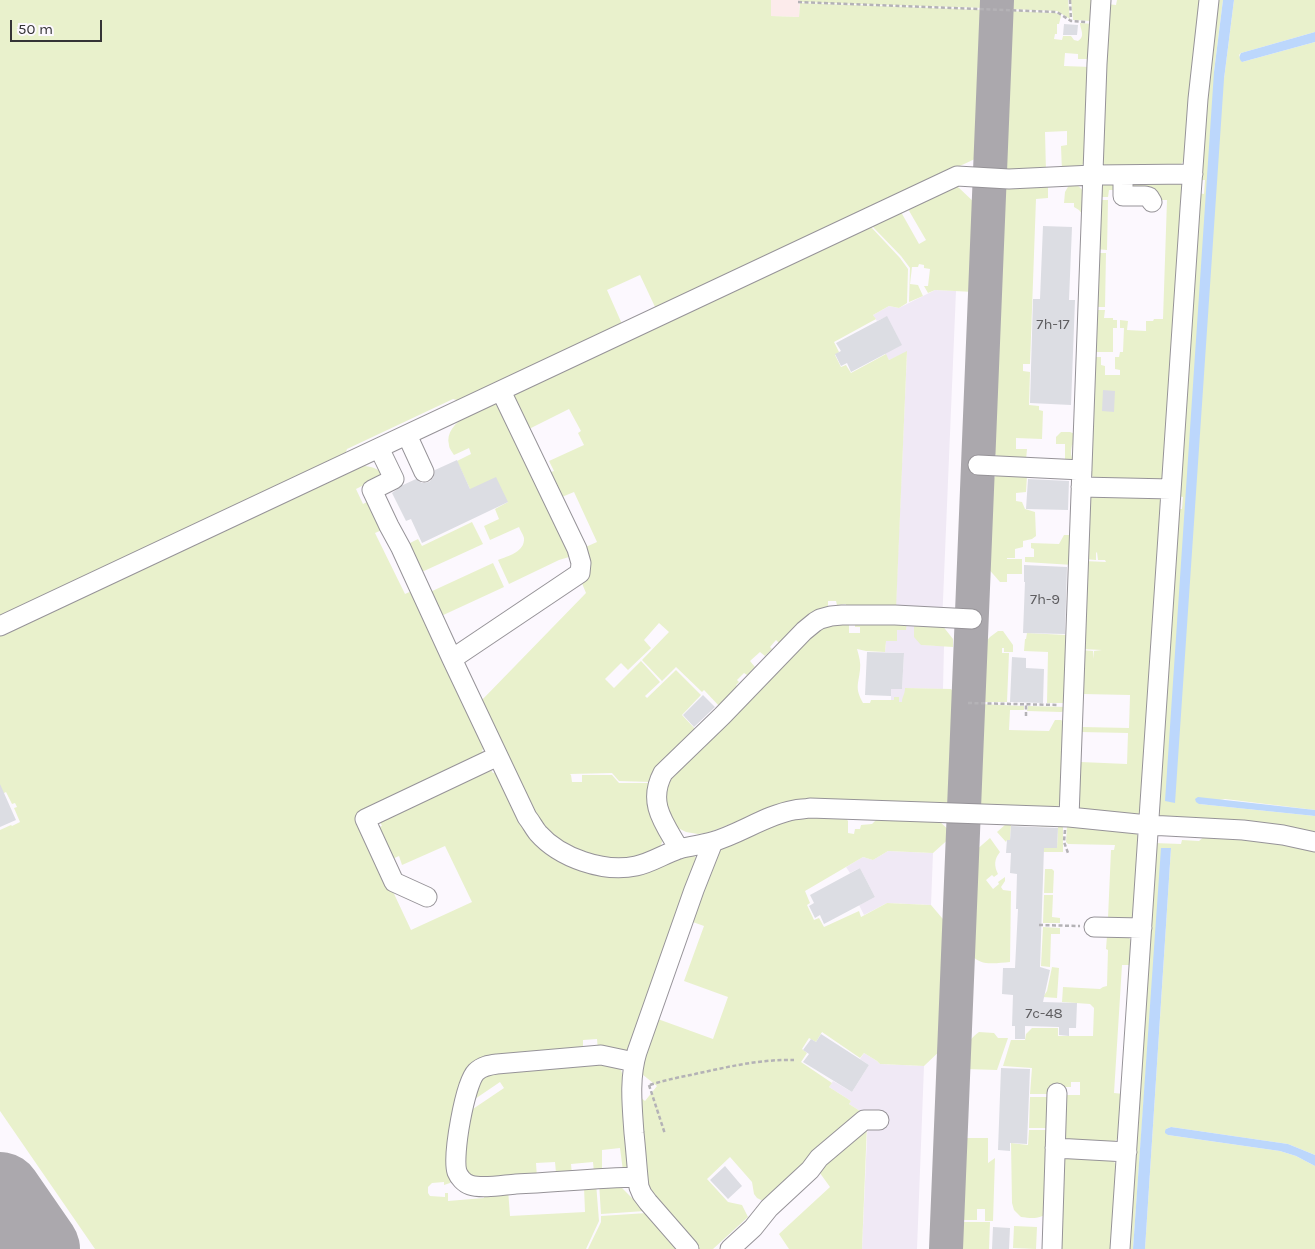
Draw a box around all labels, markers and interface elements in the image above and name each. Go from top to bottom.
scale bar [12,10,105,42]
text: 50 m [18,20,53,38]
house number: 7h-17 [1036,316,1070,334]
house number: 7h-9 [1030,591,1060,609]
house number: 7c-48 [1025,1005,1063,1023]

